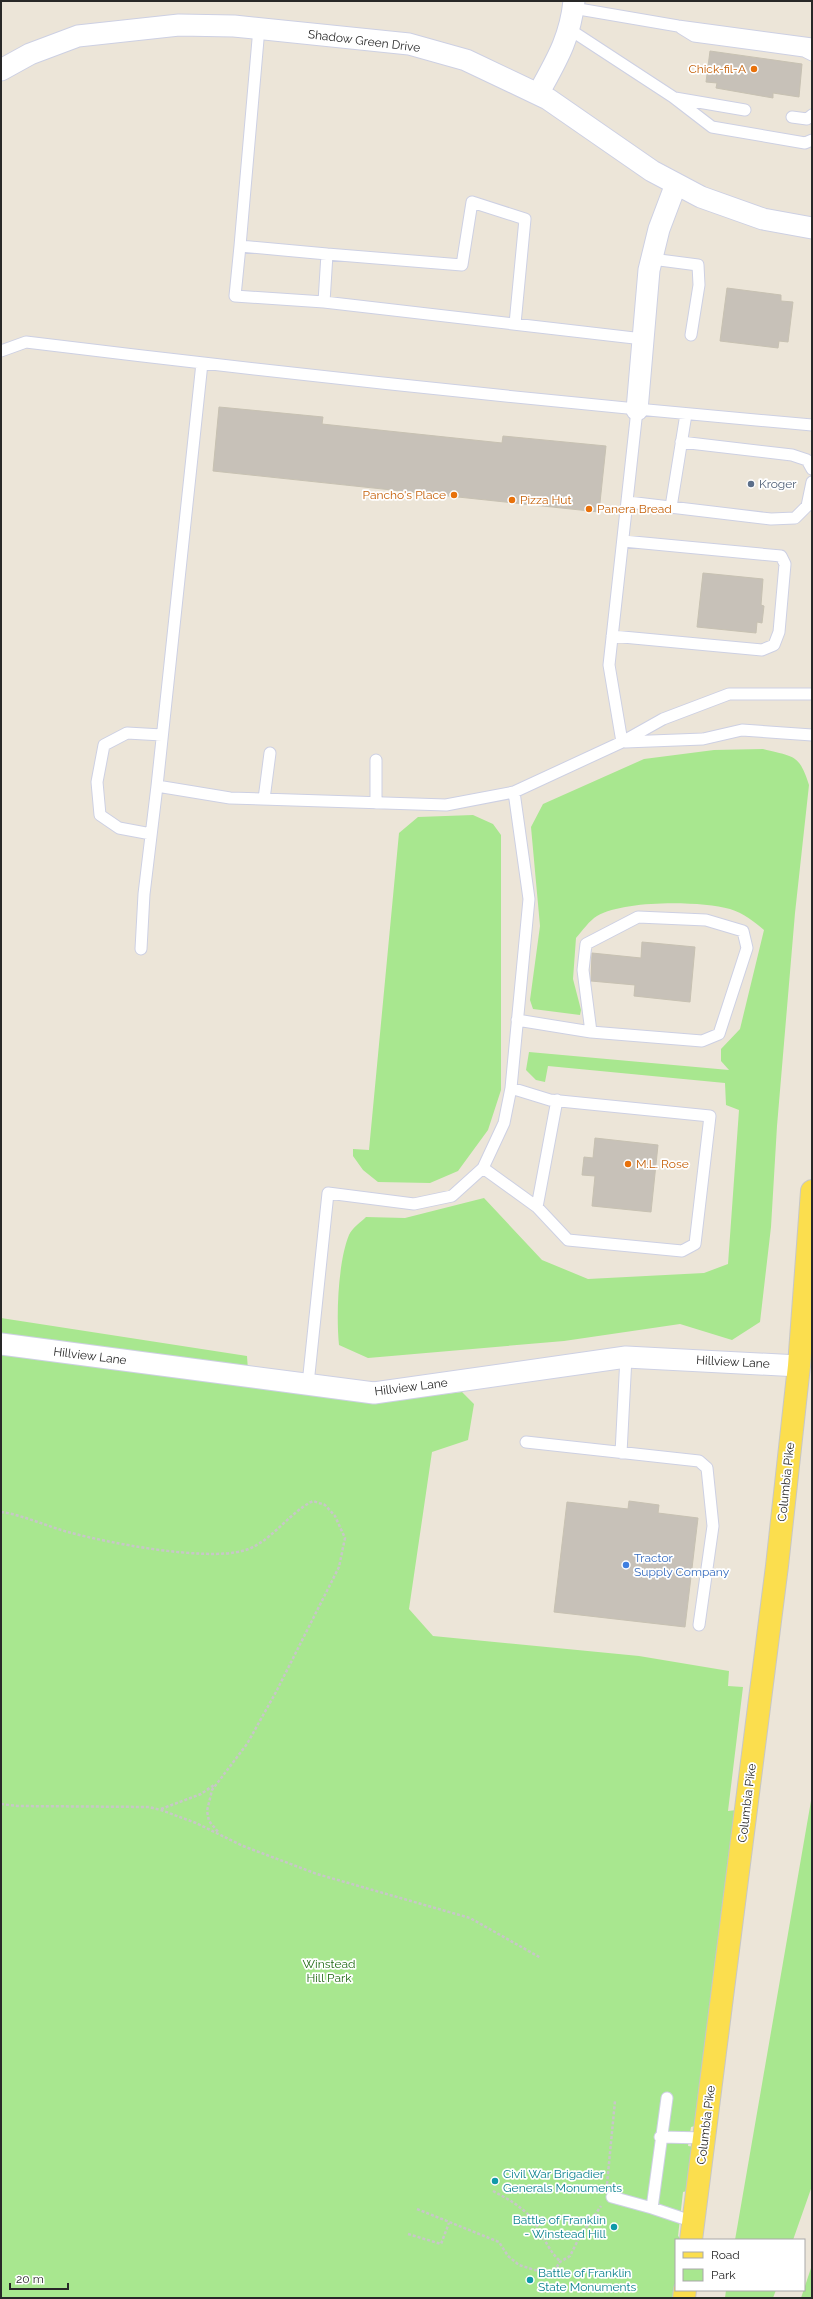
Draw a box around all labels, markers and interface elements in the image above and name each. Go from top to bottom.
street label: Shadow Green Drive [307,27,421,55]
place label: Chick-fil-A [688,62,746,76]
marker: Chick-fil-A [749,64,759,74]
place label: Kroger [759,477,797,491]
marker: Kroger [746,479,756,489]
place label: Pancho's Place [363,488,446,502]
marker: Pancho's Place [449,490,459,500]
place label: Pizza Hut [520,493,572,507]
marker: Pizza Hut [507,495,517,505]
place label: Panera Bread [597,502,672,516]
marker: Panera Bread [584,504,594,514]
place label: M.L. Rose [636,1157,689,1171]
marker: M.L. Rose [623,1159,633,1169]
street label: Hillview Lane [53,1345,127,1367]
street label: Hillview Lane [696,1353,770,1371]
street label: Hillview Lane [374,1376,448,1398]
street label: Columbia Pike [775,1442,797,1522]
place label: Tractor Supply Company [634,1551,730,1579]
marker: Tractor Supply Company [621,1560,631,1570]
street label: Columbia Pike [735,1763,759,1843]
park label: Winstead Hill Park [303,1957,355,1985]
street label: Columbia Pike [694,2085,718,2165]
place label: Civil War Brigadier Generals Monuments [503,2167,622,2195]
marker: Civil War Brigadier Generals Monuments [490,2176,500,2186]
place label: Battle of Franklin - Winstead Hill [513,2213,607,2241]
marker: Battle of Franklin - Winstead Hill [609,2222,619,2232]
legend [675,2239,805,2291]
text: Road [711,2248,740,2262]
scale bar [10,2265,68,2291]
place label: Battle of Franklin State Monuments [538,2266,636,2294]
text: Park [711,2268,736,2282]
text: 20 m [16,2272,44,2286]
marker: Battle of Franklin State Monuments [525,2275,535,2285]

